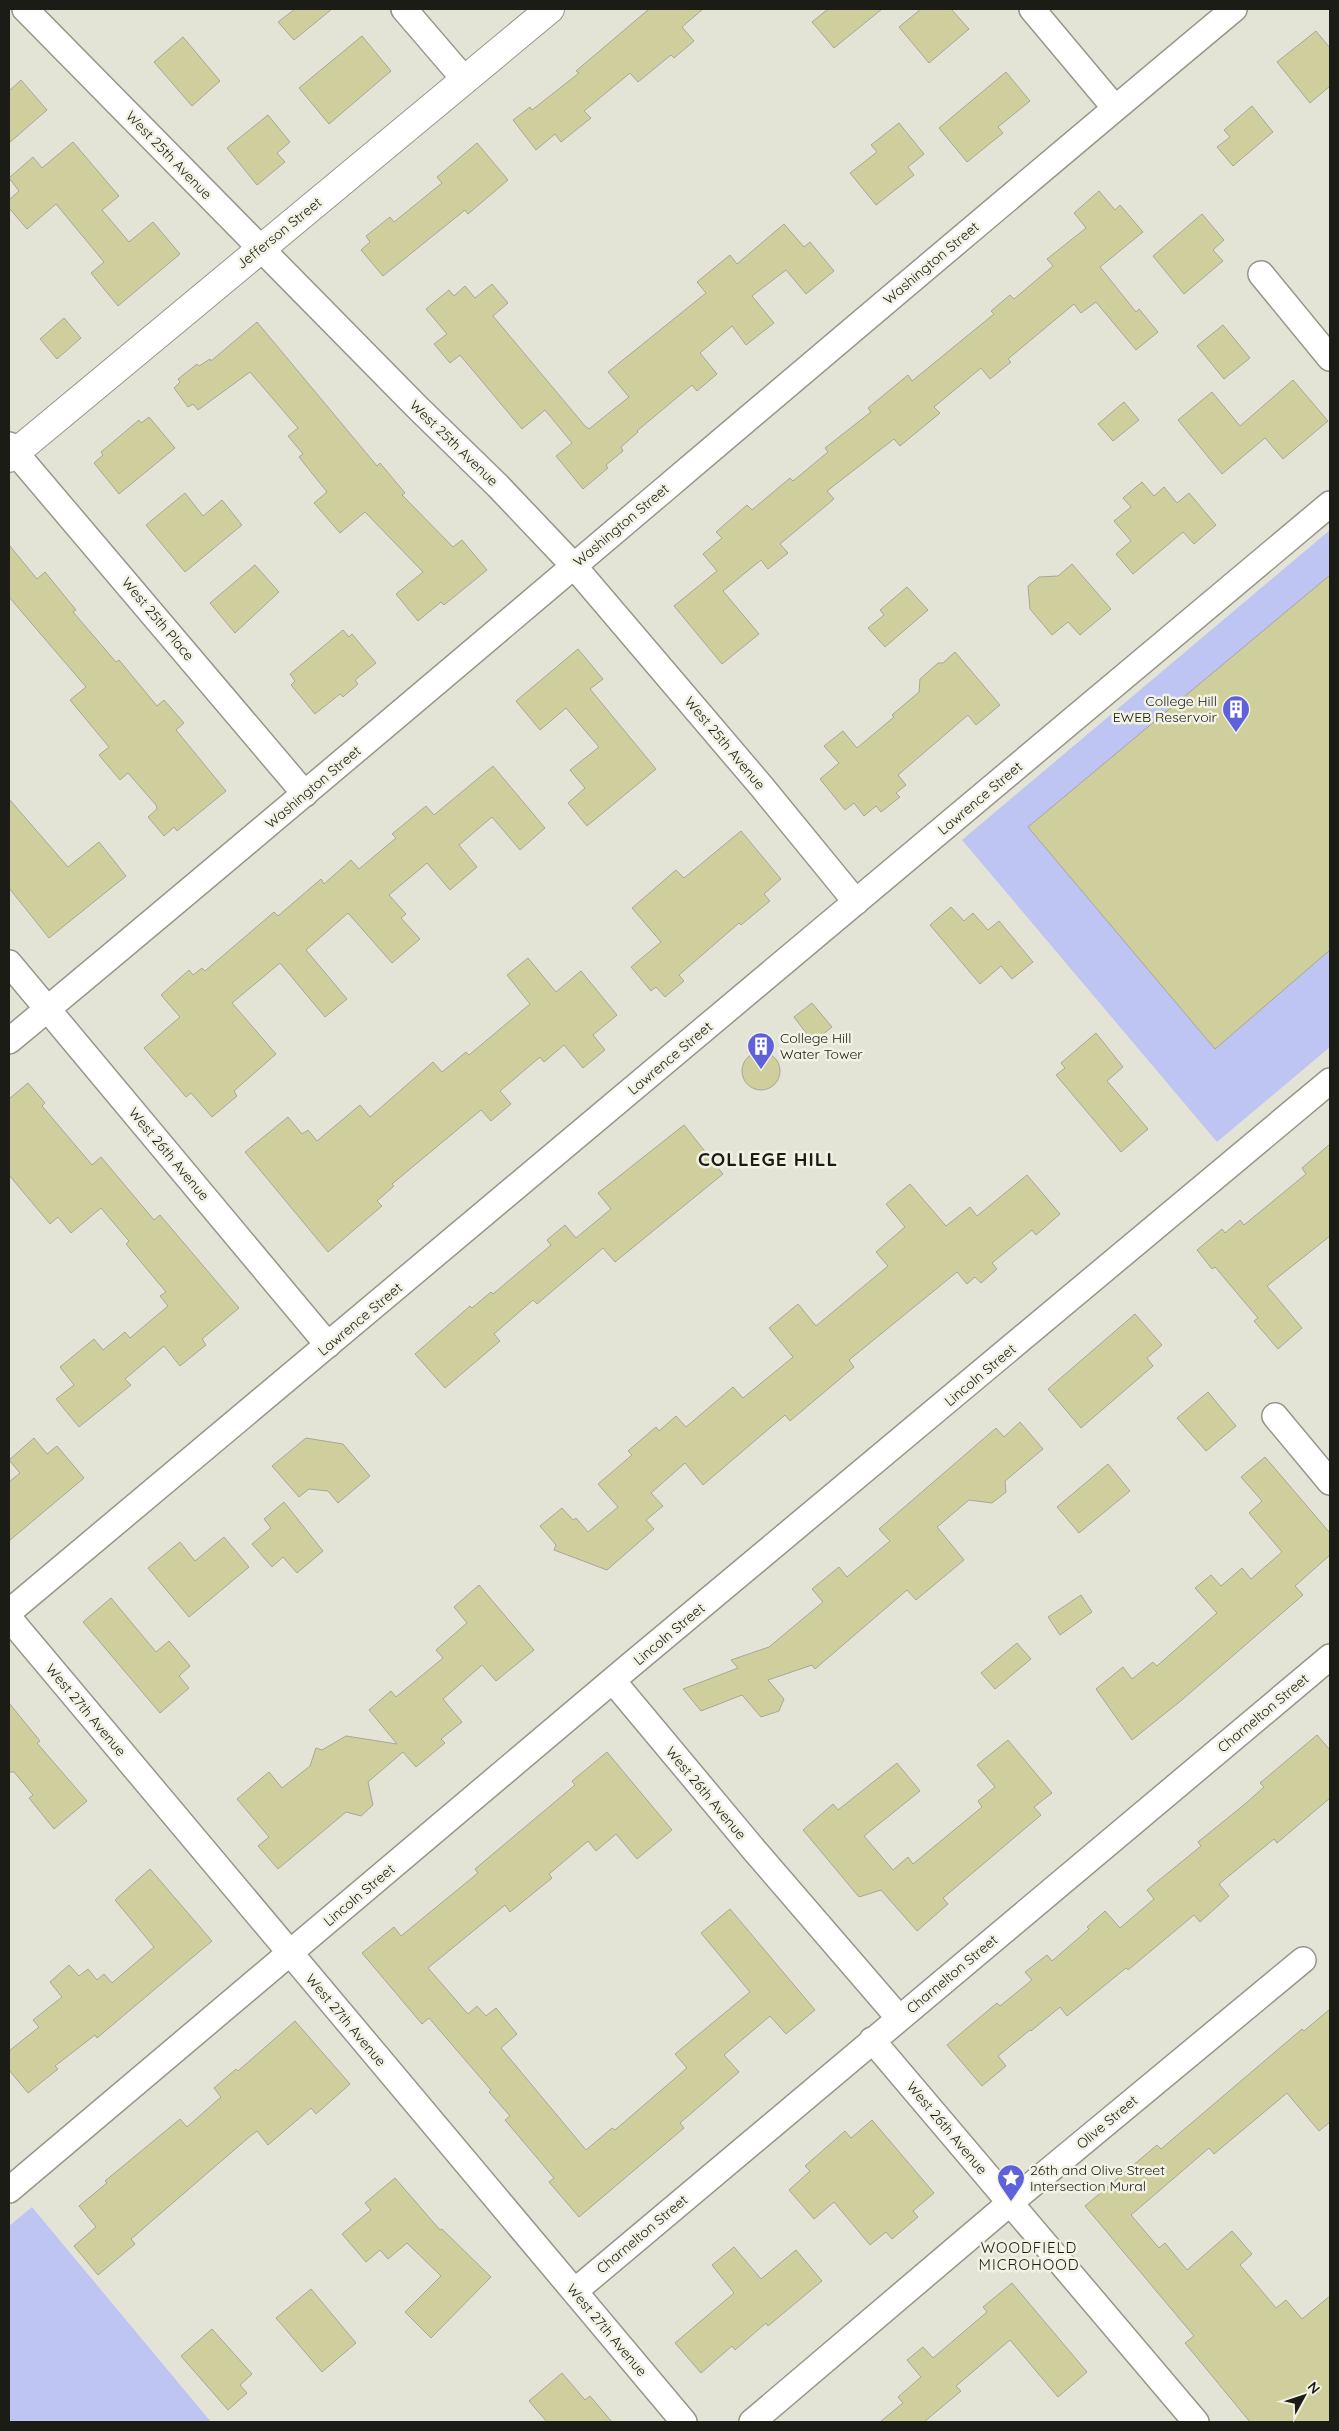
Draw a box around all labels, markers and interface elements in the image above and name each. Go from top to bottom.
street label: West 25th Avenue [122,107,216,203]
street label: Jefferson Street [233,193,325,273]
street label: Washington Street [879,218,983,308]
street label: West 25th Avenue [406,396,502,490]
street label: Washington Street [569,480,673,570]
street label: West 25th Place [118,574,198,664]
place label: College Hill EWEB Reservoir [1113,692,1218,726]
street label: West 25th Avenue [681,693,769,793]
building icon: College Hill EWEB Reservoir [1221,694,1251,733]
street label: Washington Street [261,742,365,832]
street label: Lawrence Street [934,757,1026,839]
street label: Lawrence Street [624,1017,716,1099]
place label: College Hill Water Tower [780,1029,863,1063]
building icon: College Hill Water Tower [746,1031,776,1070]
street label: West 26th Avenue [125,1104,213,1204]
district label: COLLEGE HILL [698,1147,838,1171]
street label: Lawrence Street [314,1278,406,1360]
street label: Lincoln Street [941,1340,1020,1410]
street label: Lincoln Street [630,1599,709,1669]
street label: West 27th Avenue [42,1660,130,1760]
street label: Charnelton Street [1214,1669,1312,1756]
street label: West 26th Avenue [662,1743,750,1843]
street label: Lincoln Street [320,1860,399,1930]
street label: Charnelton Street [903,1930,1001,2017]
street label: West 27th Avenue [302,1970,390,2070]
street label: West 26th Avenue [903,2078,991,2178]
street label: Olive Street [1073,2091,1141,2153]
place label: 26th and Olive Street Intersection Mural [1030,2161,1165,2195]
place icon: 26th and Olive Street Intersection Mural [996,2163,1026,2202]
street label: Charnelton Street [593,2190,691,2277]
district label: WOODFIELD MICROHOOD [979,2238,1079,2274]
street label: West 27th Avenue [563,2280,651,2380]
north arrow [1279,2371,1329,2421]
text: N [1304,2378,1324,2397]

